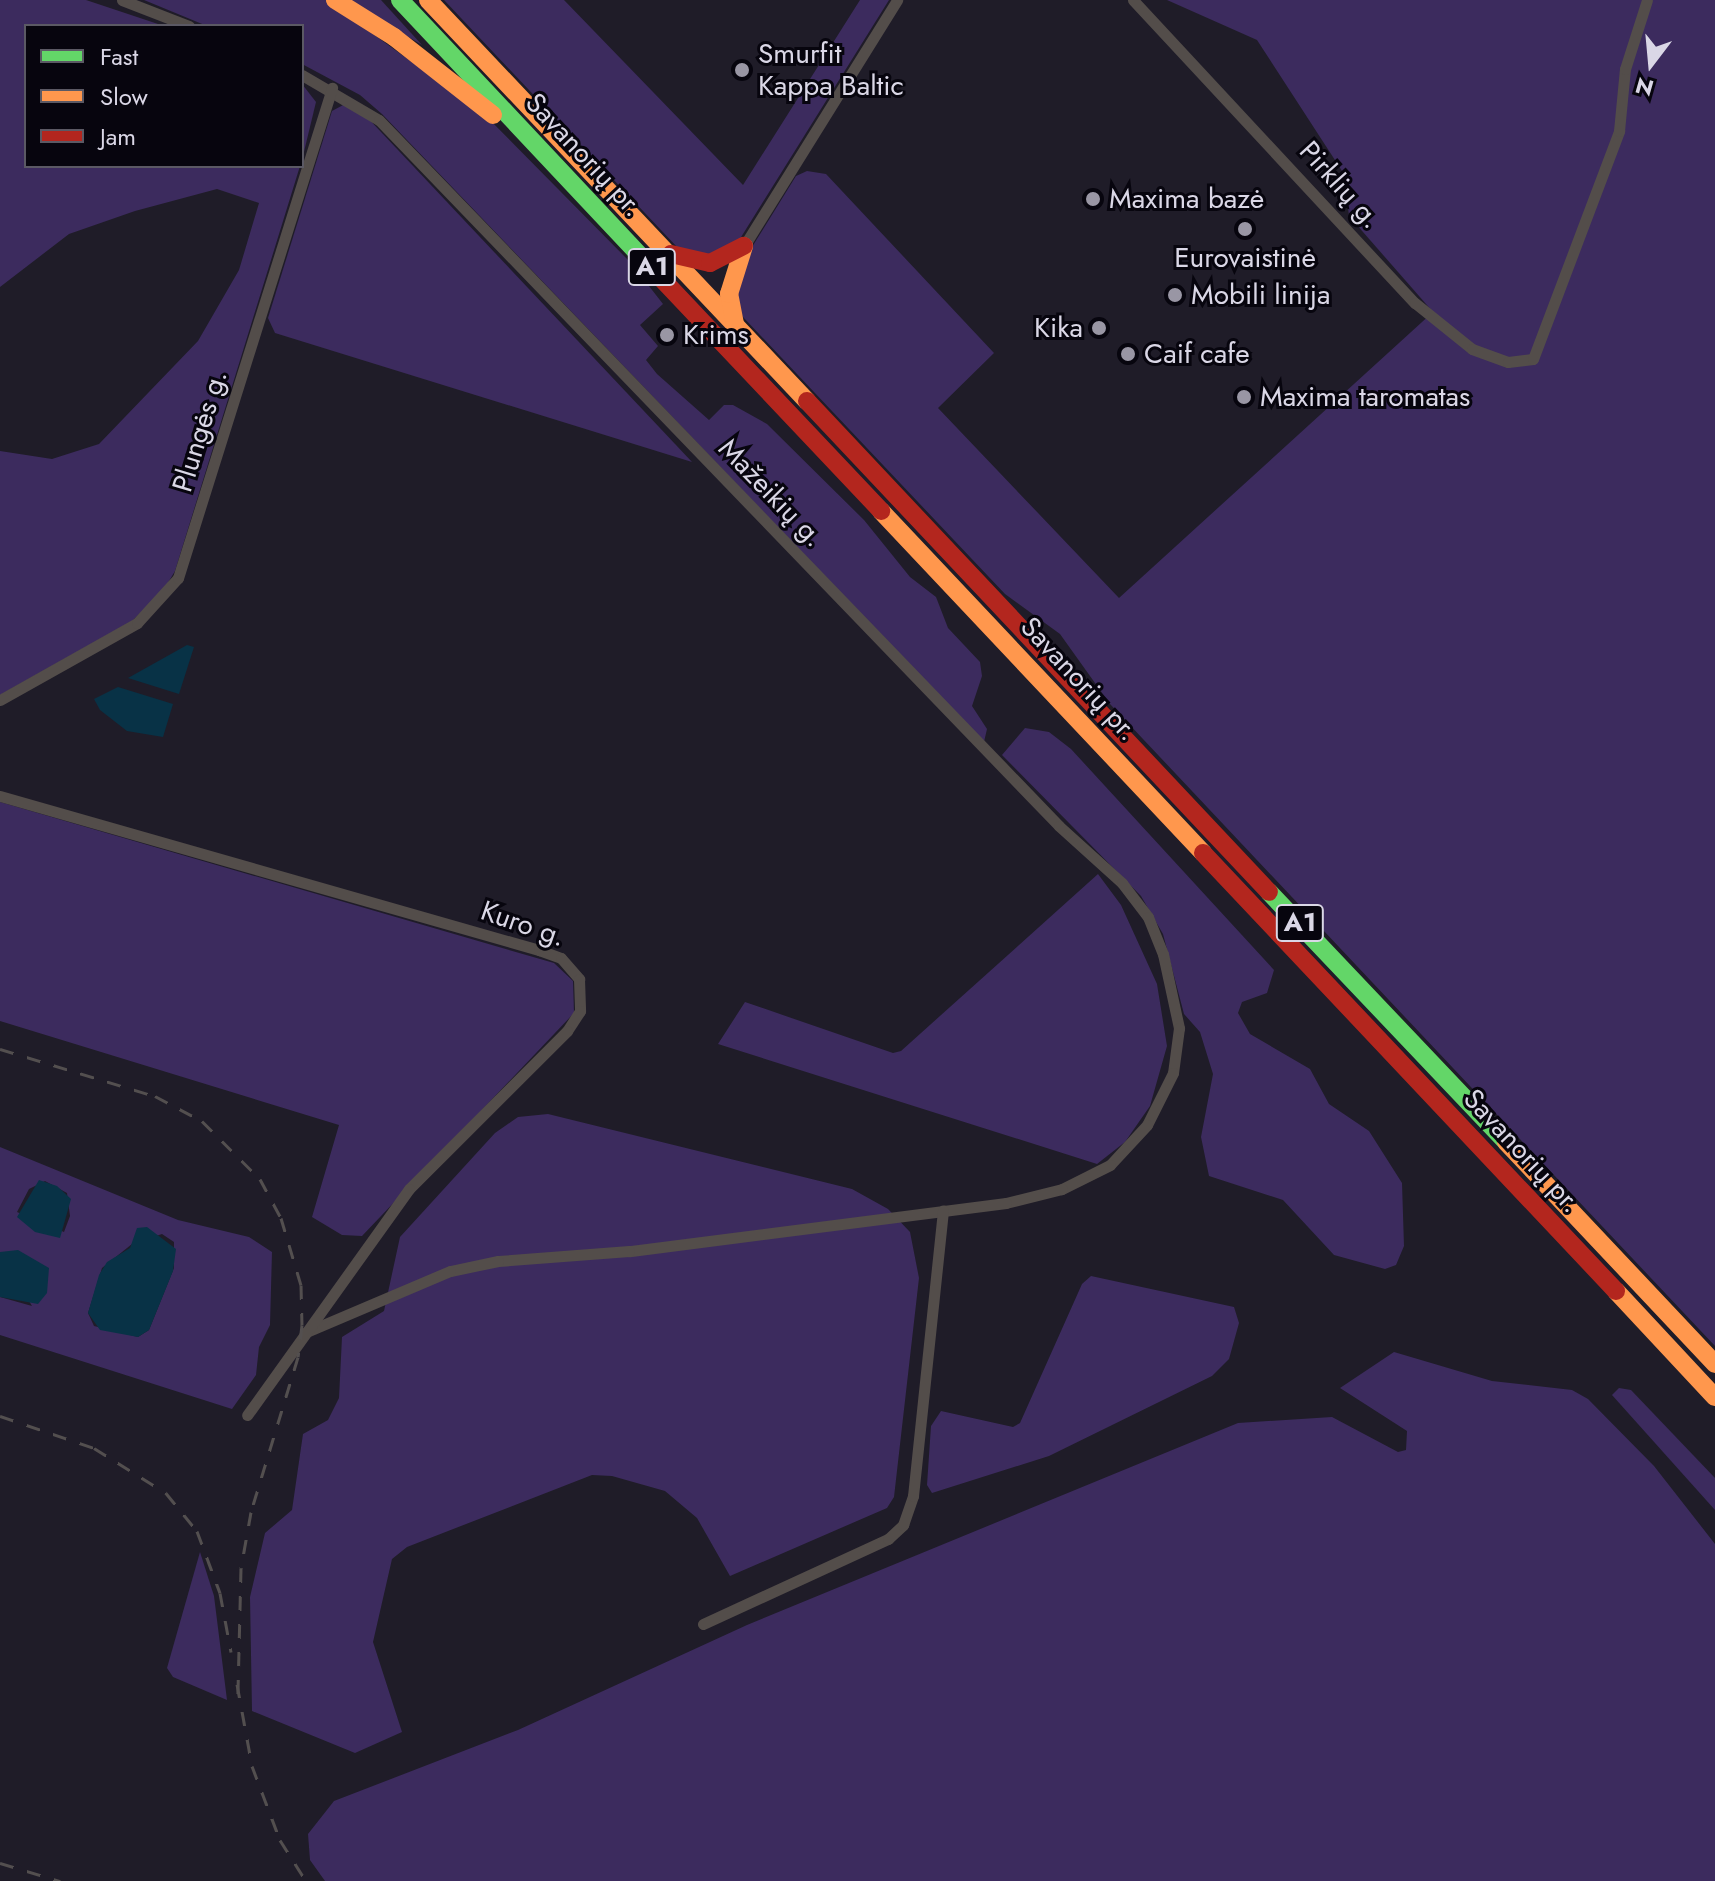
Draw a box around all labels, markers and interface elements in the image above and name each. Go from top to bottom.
legend [24,24,304,168]
north arrow [1611,24,1691,104]
place label: Smurfit Kappa Baltic [758,37,904,103]
text: Fast [100,39,138,74]
marker: Smurfit Kappa Baltic [733,61,751,79]
text: N [1632,69,1657,105]
text: Slow [100,79,148,114]
street label: Savanorių pr. [518,86,650,224]
text: Jam [100,119,136,154]
street label: Pirklių g. [1292,134,1388,236]
place label: Maxima bazė [1109,182,1264,216]
marker: Maxima bazė [1084,190,1102,208]
marker: Eurovaistinė [1236,220,1254,238]
place label: Eurovaistinė [1174,241,1316,275]
road number: A1 [626,245,678,289]
place label: Mobili linija [1191,278,1330,312]
marker: Mobili linija [1166,286,1184,304]
place label: Kika [1034,311,1083,345]
place label: Krims [683,318,749,352]
marker: Kika [1090,319,1108,337]
marker: Krims [658,326,676,344]
place label: Caif cafe [1144,337,1250,371]
marker: Caif cafe [1119,345,1137,363]
street label: Plungės g. [166,366,234,496]
place label: Maxima taromatas [1260,380,1470,414]
marker: Maxima taromatas [1235,388,1253,406]
street label: Mažeikių g. [711,432,831,554]
street label: Savanorių pr. [1013,610,1145,748]
street label: Kuro g. [476,894,570,954]
road number: A1 [1274,901,1326,945]
street label: Savanorių pr. [1456,1082,1588,1220]

